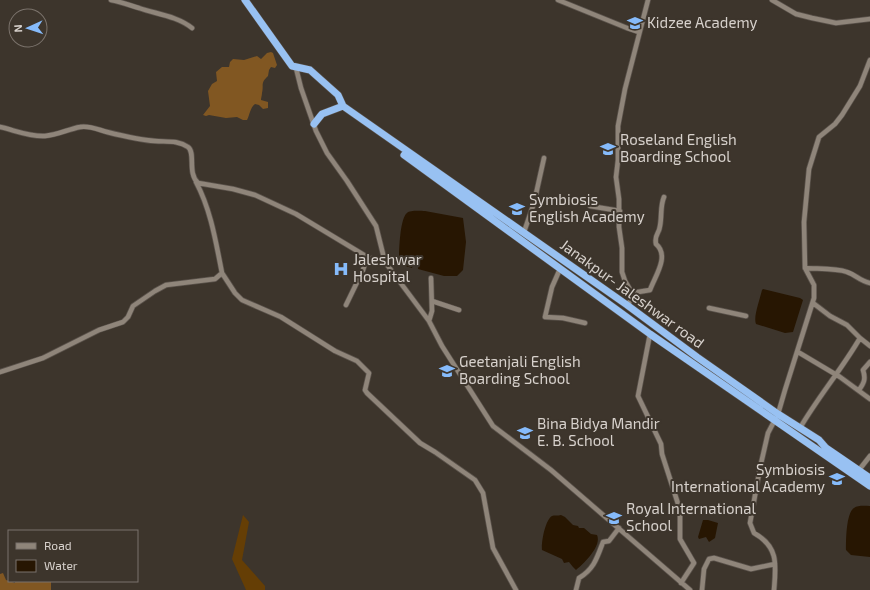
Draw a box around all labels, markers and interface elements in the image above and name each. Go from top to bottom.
north arrow [8,8,48,48]
place label: Kidzee Academy [647,13,758,31]
school or university icon: Kidzee Academy [626,14,644,32]
text: N [11,24,24,33]
place label: Roseland English Boarding School [620,130,737,165]
school or university icon: Roseland English Boarding School [599,140,617,158]
place label: Symbiosis English Academy [529,190,645,225]
school or university icon: Symbiosis English Academy [508,200,526,218]
street label: Janakpur- Jaleshwar road [557,235,708,351]
place label: Jaleshwar Hospital [353,250,422,285]
hospital icon: Jaleshwar Hospital [332,260,350,278]
place label: Geetanjali English Boarding School [459,352,581,387]
school or university icon: Geetanjali English Boarding School [438,362,456,380]
place label: Bina Bidya Mandir E. B. School [537,414,660,449]
school or university icon: Bina Bidya Mandir E. B. School [516,424,534,442]
place label: Symbiosis International Academy [671,460,825,495]
school or university icon: Symbiosis International Academy [828,470,846,488]
place label: Royal International School [626,499,756,534]
school or university icon: Royal International School [605,509,623,527]
legend [8,530,138,582]
text: Road [44,538,72,552]
text: Water [44,558,78,572]

